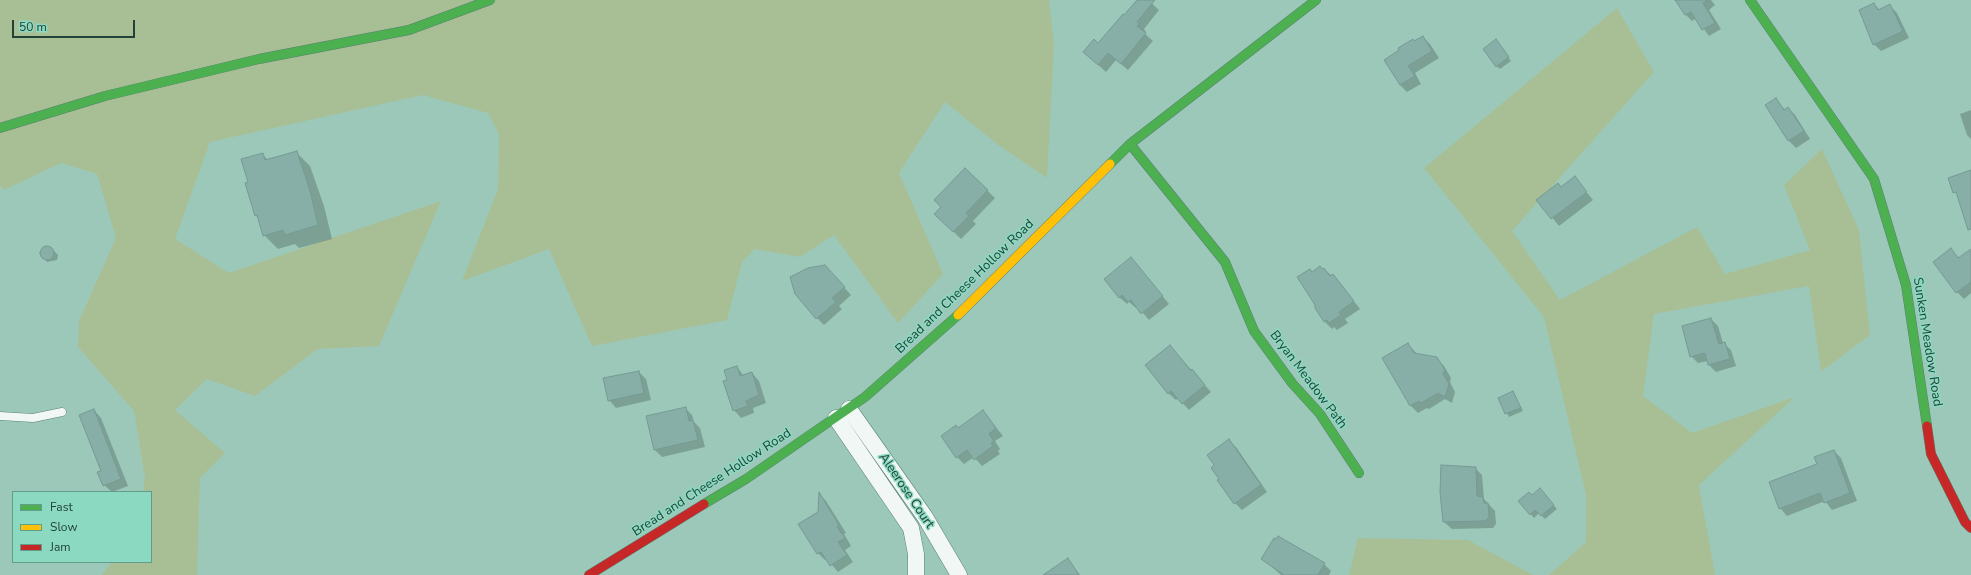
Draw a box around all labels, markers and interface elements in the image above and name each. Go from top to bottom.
scale bar [14,12,137,38]
text: 50 m [19,19,47,35]
street label: Bread and Cheese Hollow Road [893,217,1037,357]
street label: Sunken Meadow Road [1909,276,1945,408]
street label: Bryan Meadow Path [1266,328,1350,432]
street label: Bread and Cheese Hollow Road [630,426,794,540]
street label: Aleerose Court [875,450,937,532]
legend [12,491,152,563]
text: Fast [50,499,73,515]
text: Slow [50,519,78,535]
text: Jam [50,539,71,555]

